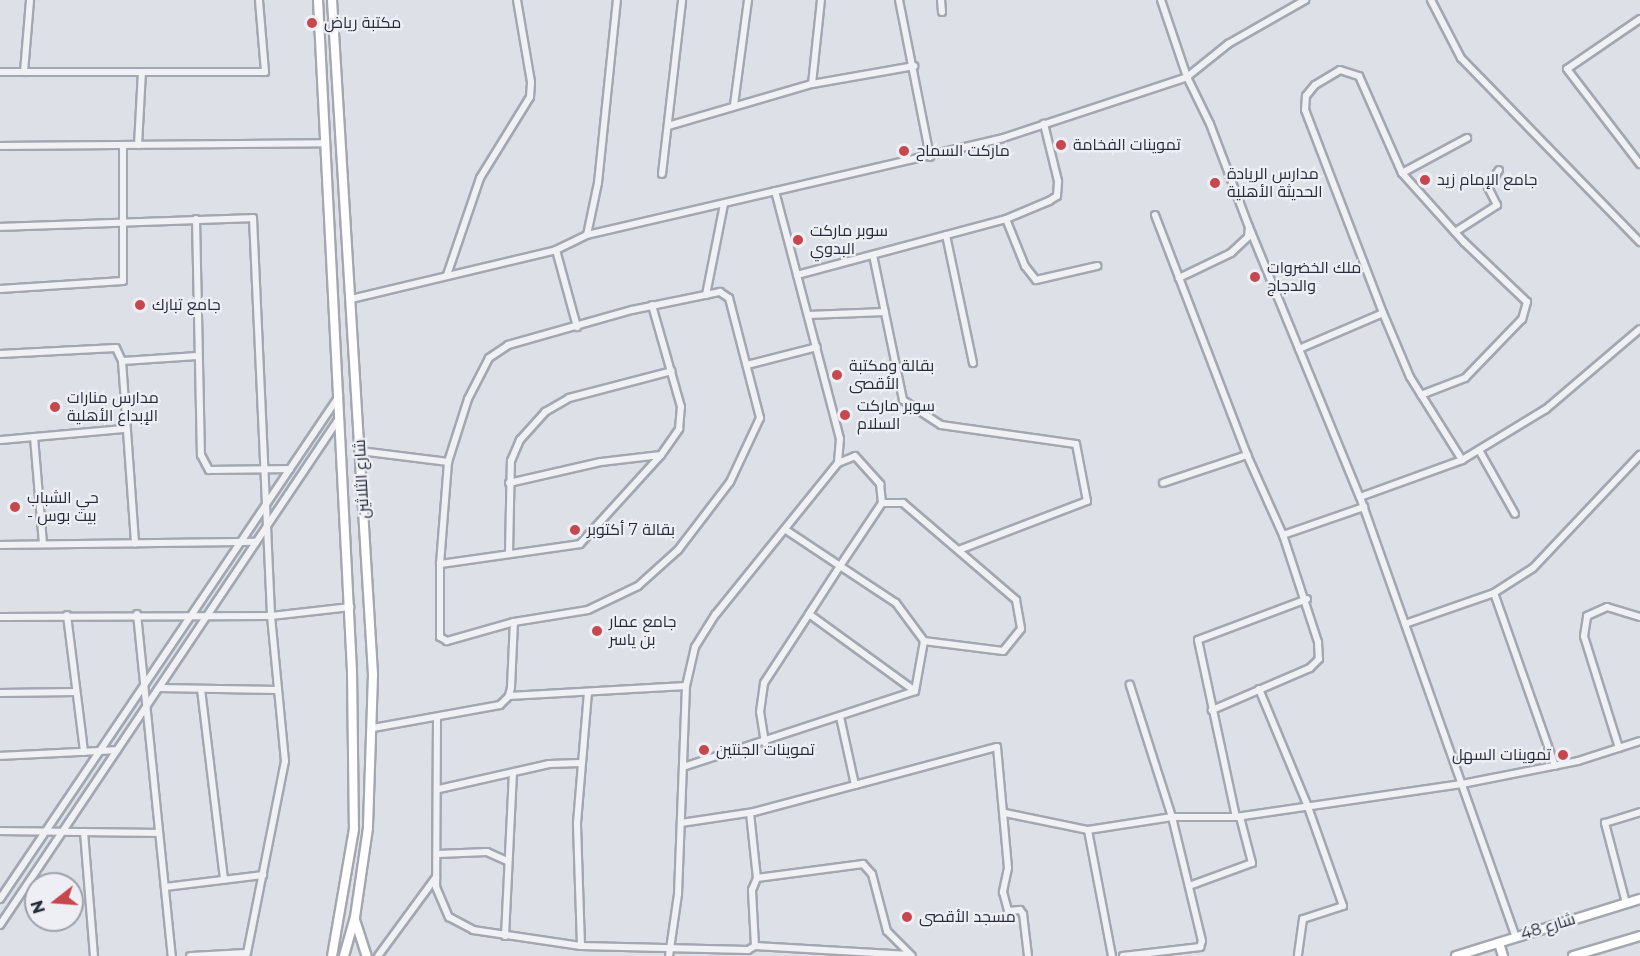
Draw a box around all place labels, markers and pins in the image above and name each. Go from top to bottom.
place label: مكتبة رياض [324,13,401,33]
marker: مكتبة رياض [305,16,319,30]
place label: تموينات الفخامة [1073,135,1181,155]
marker: تموينات الفخامة [1054,138,1068,152]
place label: ماركت السماح [916,141,1010,161]
marker: ماركت السماح [897,144,911,158]
place label: مدارس الريادة الحديثة الأهلية [1227,164,1323,202]
place label: جامع الإمام زيد [1437,170,1537,190]
marker: جامع الإمام زيد [1418,173,1432,187]
marker: مدارس الريادة الحديثة الأهلية [1208,176,1222,190]
place label: سوبر ماركت البدوي [810,221,888,259]
marker: سوبر ماركت البدوي [791,233,805,247]
place label: ملك الخضروات والدجاج [1267,258,1361,296]
marker: ملك الخضروات والدجاج [1248,270,1262,284]
place label: جامع تبارك [152,295,221,315]
marker: جامع تبارك [133,298,147,312]
place label: بقالة ومكتبة الأقصى [849,356,934,394]
marker: بقالة ومكتبة الأقصى [830,368,844,382]
place label: مدارس منارات الإبداع الأهلية [67,388,159,426]
place label: سوبر ماركت السلام [857,396,935,434]
marker: مدارس منارات الإبداع الأهلية [48,400,62,414]
marker: سوبر ماركت السلام [838,408,852,422]
place label: حي الشباب - بيت بوس [27,488,99,526]
marker: حي الشباب - بيت بوس [8,500,22,514]
place label: بقالة 7 أكتوبر [587,520,675,540]
marker: بقالة 7 أكتوبر [568,523,582,537]
place label: جامع عمار بن ياسر [609,612,676,650]
marker: جامع عمار بن ياسر [590,624,604,638]
place label: تموينات الجنتين [716,740,814,760]
marker: تموينات الجنتين [697,743,711,757]
place label: تموينات السهل [1452,745,1551,765]
marker: تموينات السهل [1556,748,1570,762]
place label: مسجد الأقصى [919,907,1016,927]
marker: مسجد الأقصى [900,910,914,924]

